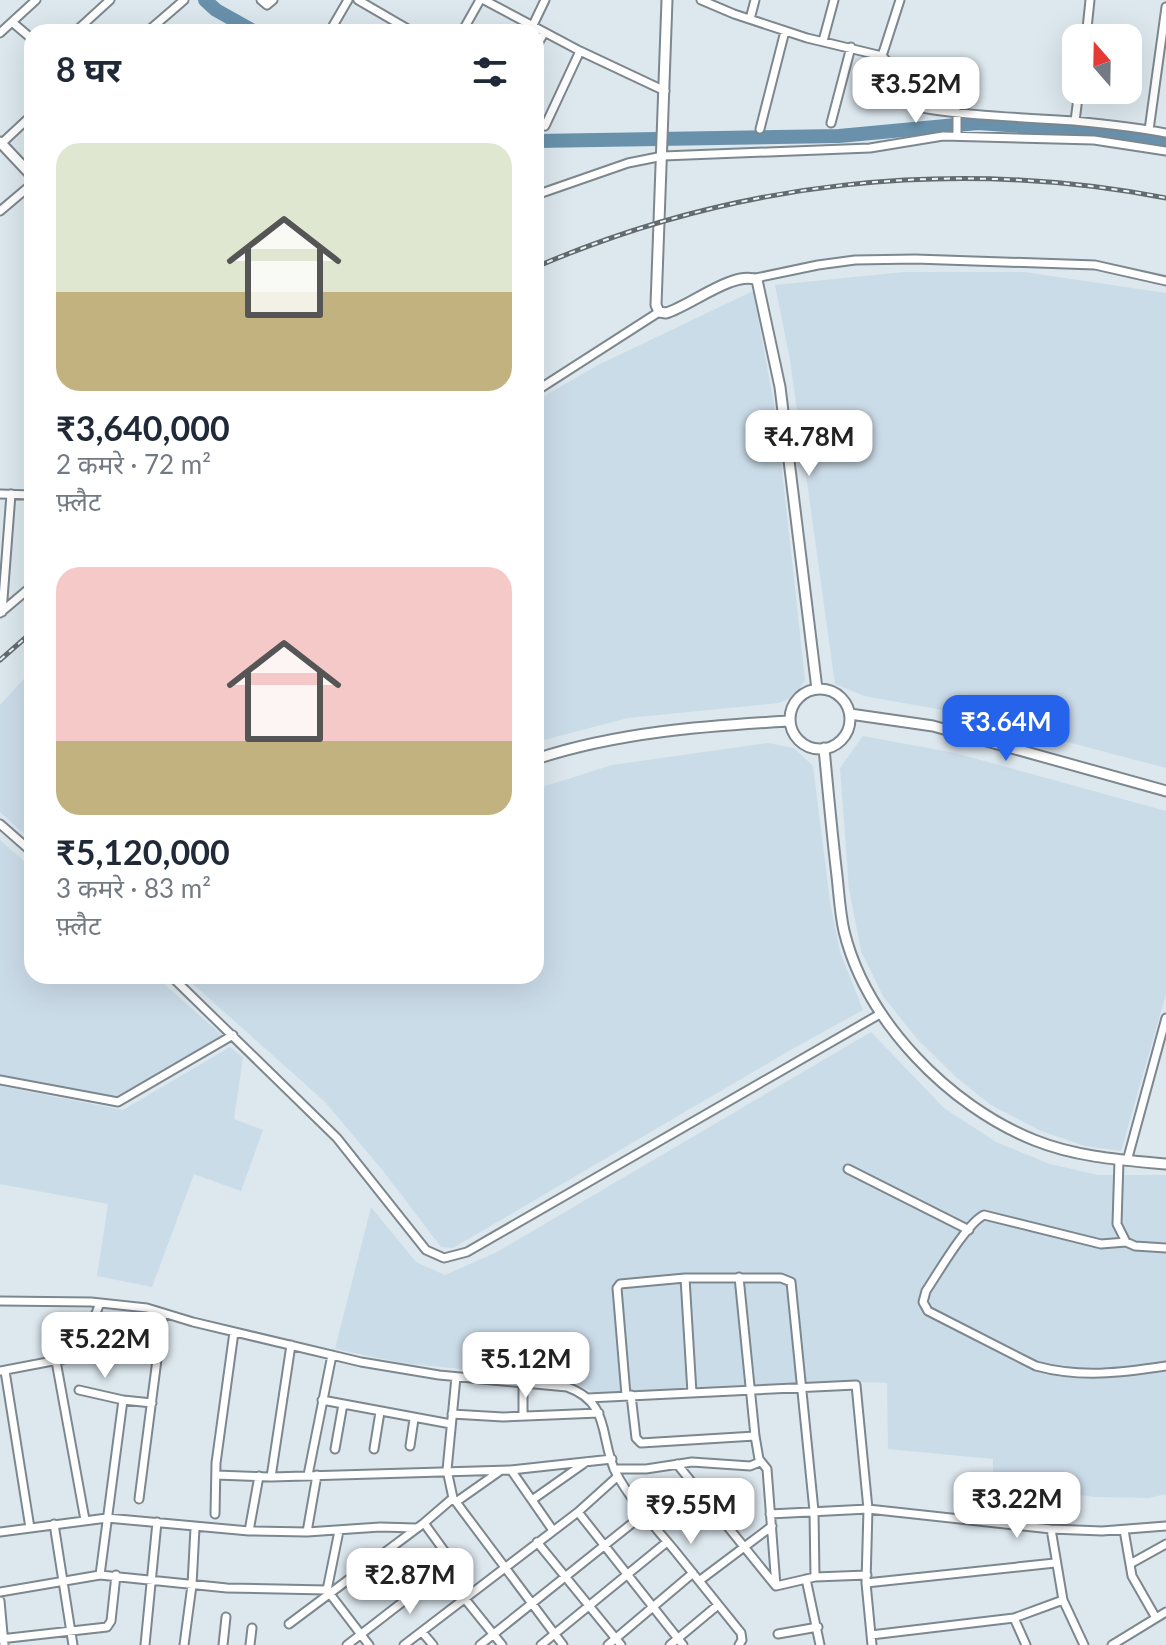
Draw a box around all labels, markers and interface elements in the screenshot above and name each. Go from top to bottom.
north arrow [1062,24,1142,104]
map controls [1062,24,1142,104]
text: 8 घर [56,48,121,89]
icon: filters [468,50,512,94]
pin: ₹3.52M [851,57,981,125]
text: ₹3.52M [870,67,962,99]
icon: home [212,195,356,339]
text: ₹3,640,000 [56,407,230,448]
pin: ₹4.78M [744,410,874,478]
text: ₹4.78M [763,420,855,452]
text: 2 कमरे · 72 m² [56,448,211,480]
text: फ़्लैट [56,485,101,517]
icon: home [212,619,356,763]
pin: ₹3.64M [941,695,1071,763]
text: ₹3.64M [960,705,1052,737]
text: ₹5,120,000 [56,831,230,872]
text: 3 कमरे · 83 m² [56,872,211,904]
text: फ़्लैट [56,909,101,941]
pin: ₹5.22M [40,1312,170,1380]
text: ₹5.22M [59,1322,151,1354]
pin: ₹5.12M [461,1332,591,1400]
text: ₹5.12M [480,1342,572,1374]
pin: ₹3.22M [952,1472,1082,1540]
pin: ₹9.55M [626,1478,756,1546]
text: ₹3.22M [971,1482,1063,1514]
text: ₹9.55M [645,1488,737,1520]
pin: ₹2.87M [345,1548,475,1616]
text: ₹2.87M [364,1558,456,1590]

